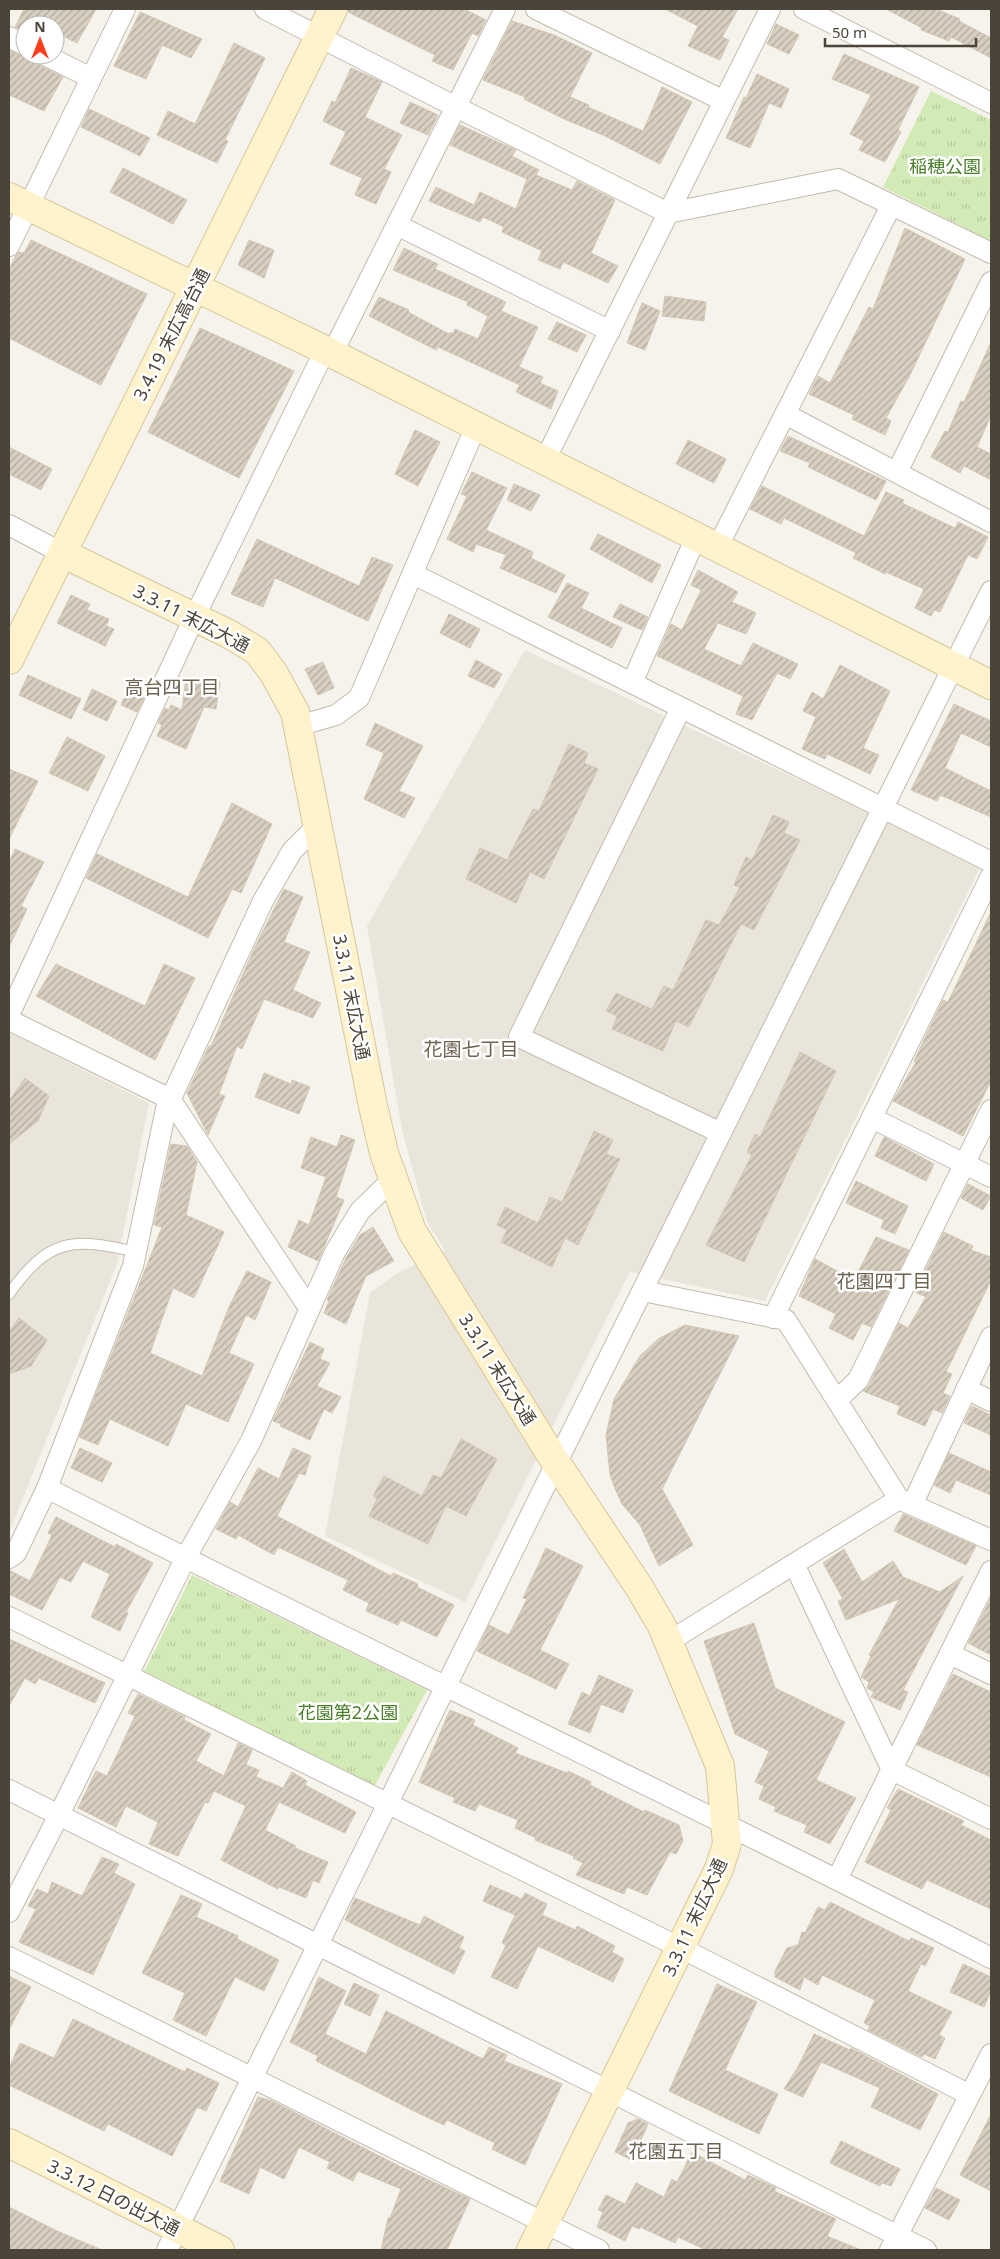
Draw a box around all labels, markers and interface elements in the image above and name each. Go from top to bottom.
north arrow [15,15,65,65]
scale bar [825,15,976,47]
text: N [34,17,46,36]
text: 50 m [832,22,867,42]
park label: 稲穂公園 [909,154,981,178]
street label: 3.4.19 末広高台通 [127,264,215,404]
street label: 3.3.11 末広大通 [130,578,254,658]
district label: 高台四丁目 [124,674,220,700]
street label: 3.3.11 末広大通 [328,932,376,1062]
district label: 花園七丁目 [423,1036,519,1062]
district label: 花園四丁目 [836,1268,932,1294]
street label: 3.3.11 末広大通 [454,1309,542,1429]
park label: 花園第2公園 [298,1700,398,1724]
street label: 3.3.11 末広大通 [656,1854,732,1980]
district label: 花園五丁目 [628,2138,724,2164]
street label: 3.3.12 日の出大通 [44,2153,184,2241]

